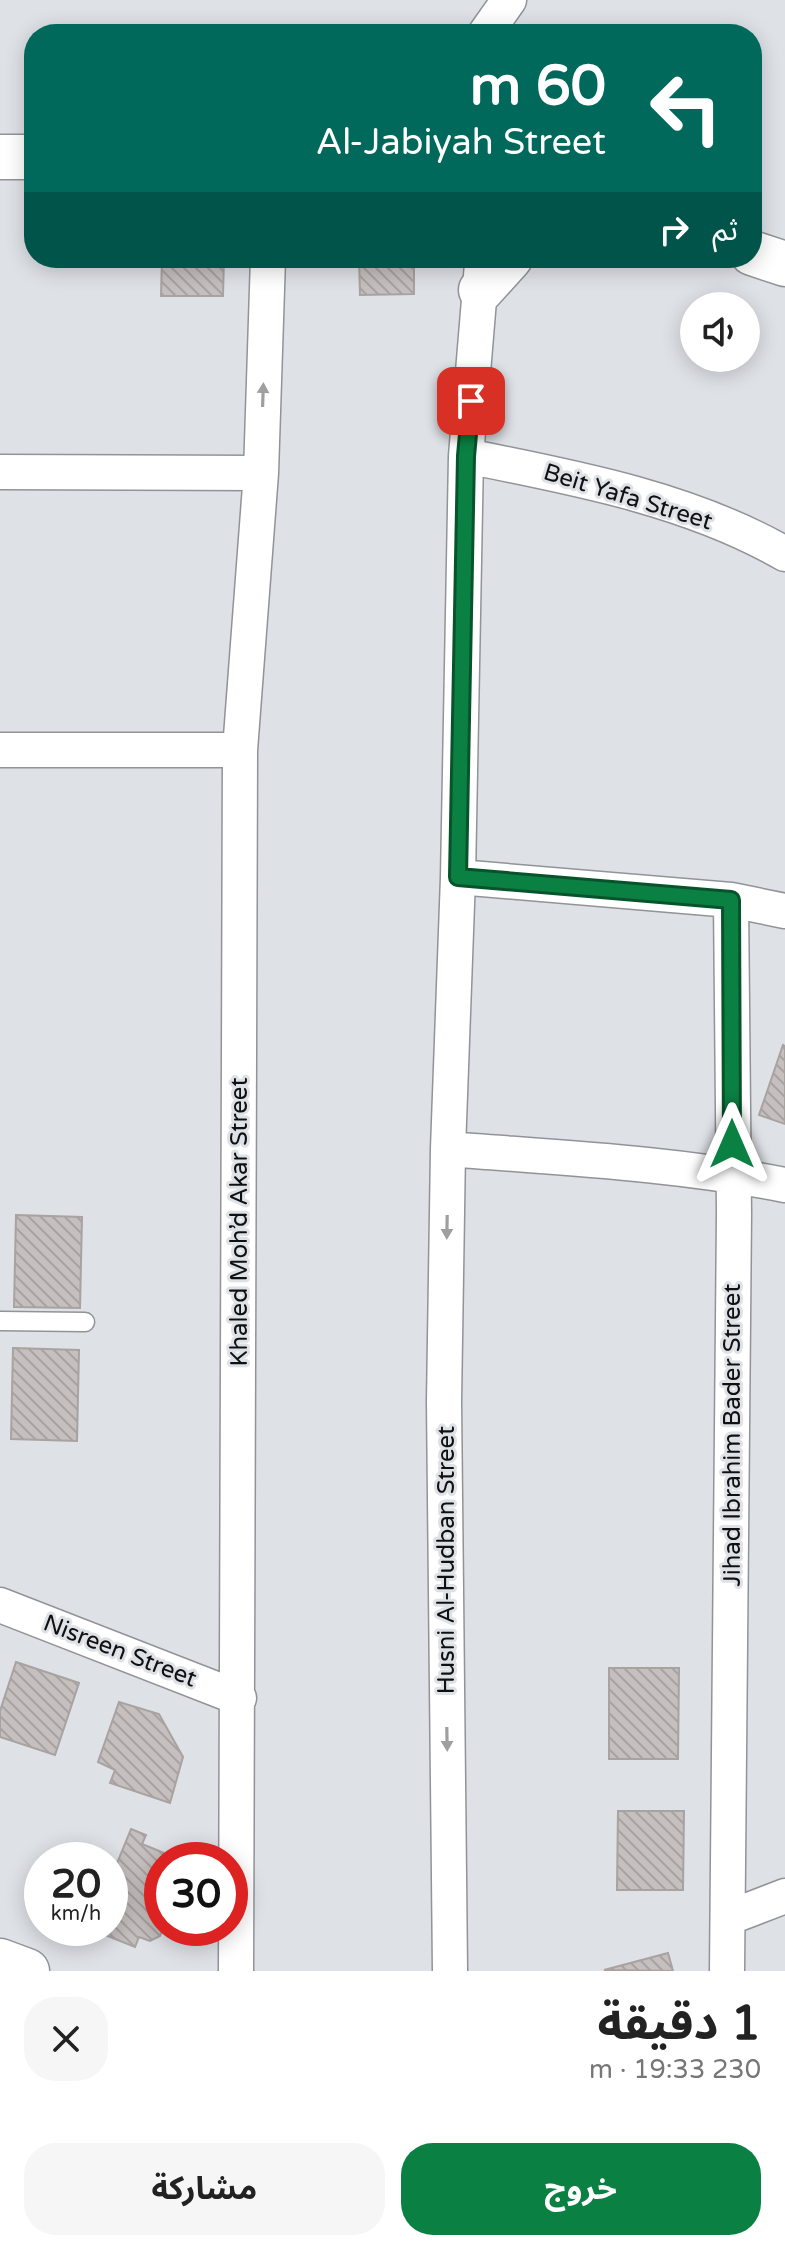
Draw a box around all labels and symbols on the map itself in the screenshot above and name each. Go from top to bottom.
pin [437,367,505,435]
one-way arrow [257,382,270,407]
street label: Beit Yafa Street [540,458,716,536]
street label: Khaled Moh’d Akar Street [225,1077,254,1367]
position arrow [690,1102,774,1186]
one-way arrow [441,1215,453,1240]
street label: Jihad Ibrahim Bader Street [718,1284,747,1586]
street label: Husni Al-Hudban Street [432,1426,461,1694]
street label: Nisreen Street [39,1608,201,1694]
one-way arrow [441,1727,453,1752]
speed limit sign: 30 [144,1842,248,1946]

